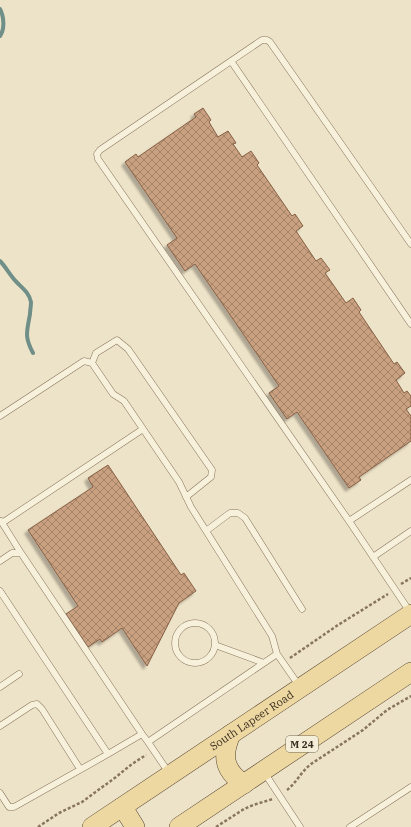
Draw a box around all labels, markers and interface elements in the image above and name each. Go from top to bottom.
street label: South Lapeer Road [207,687,296,753]
road number: M 24 [286,736,318,752]

